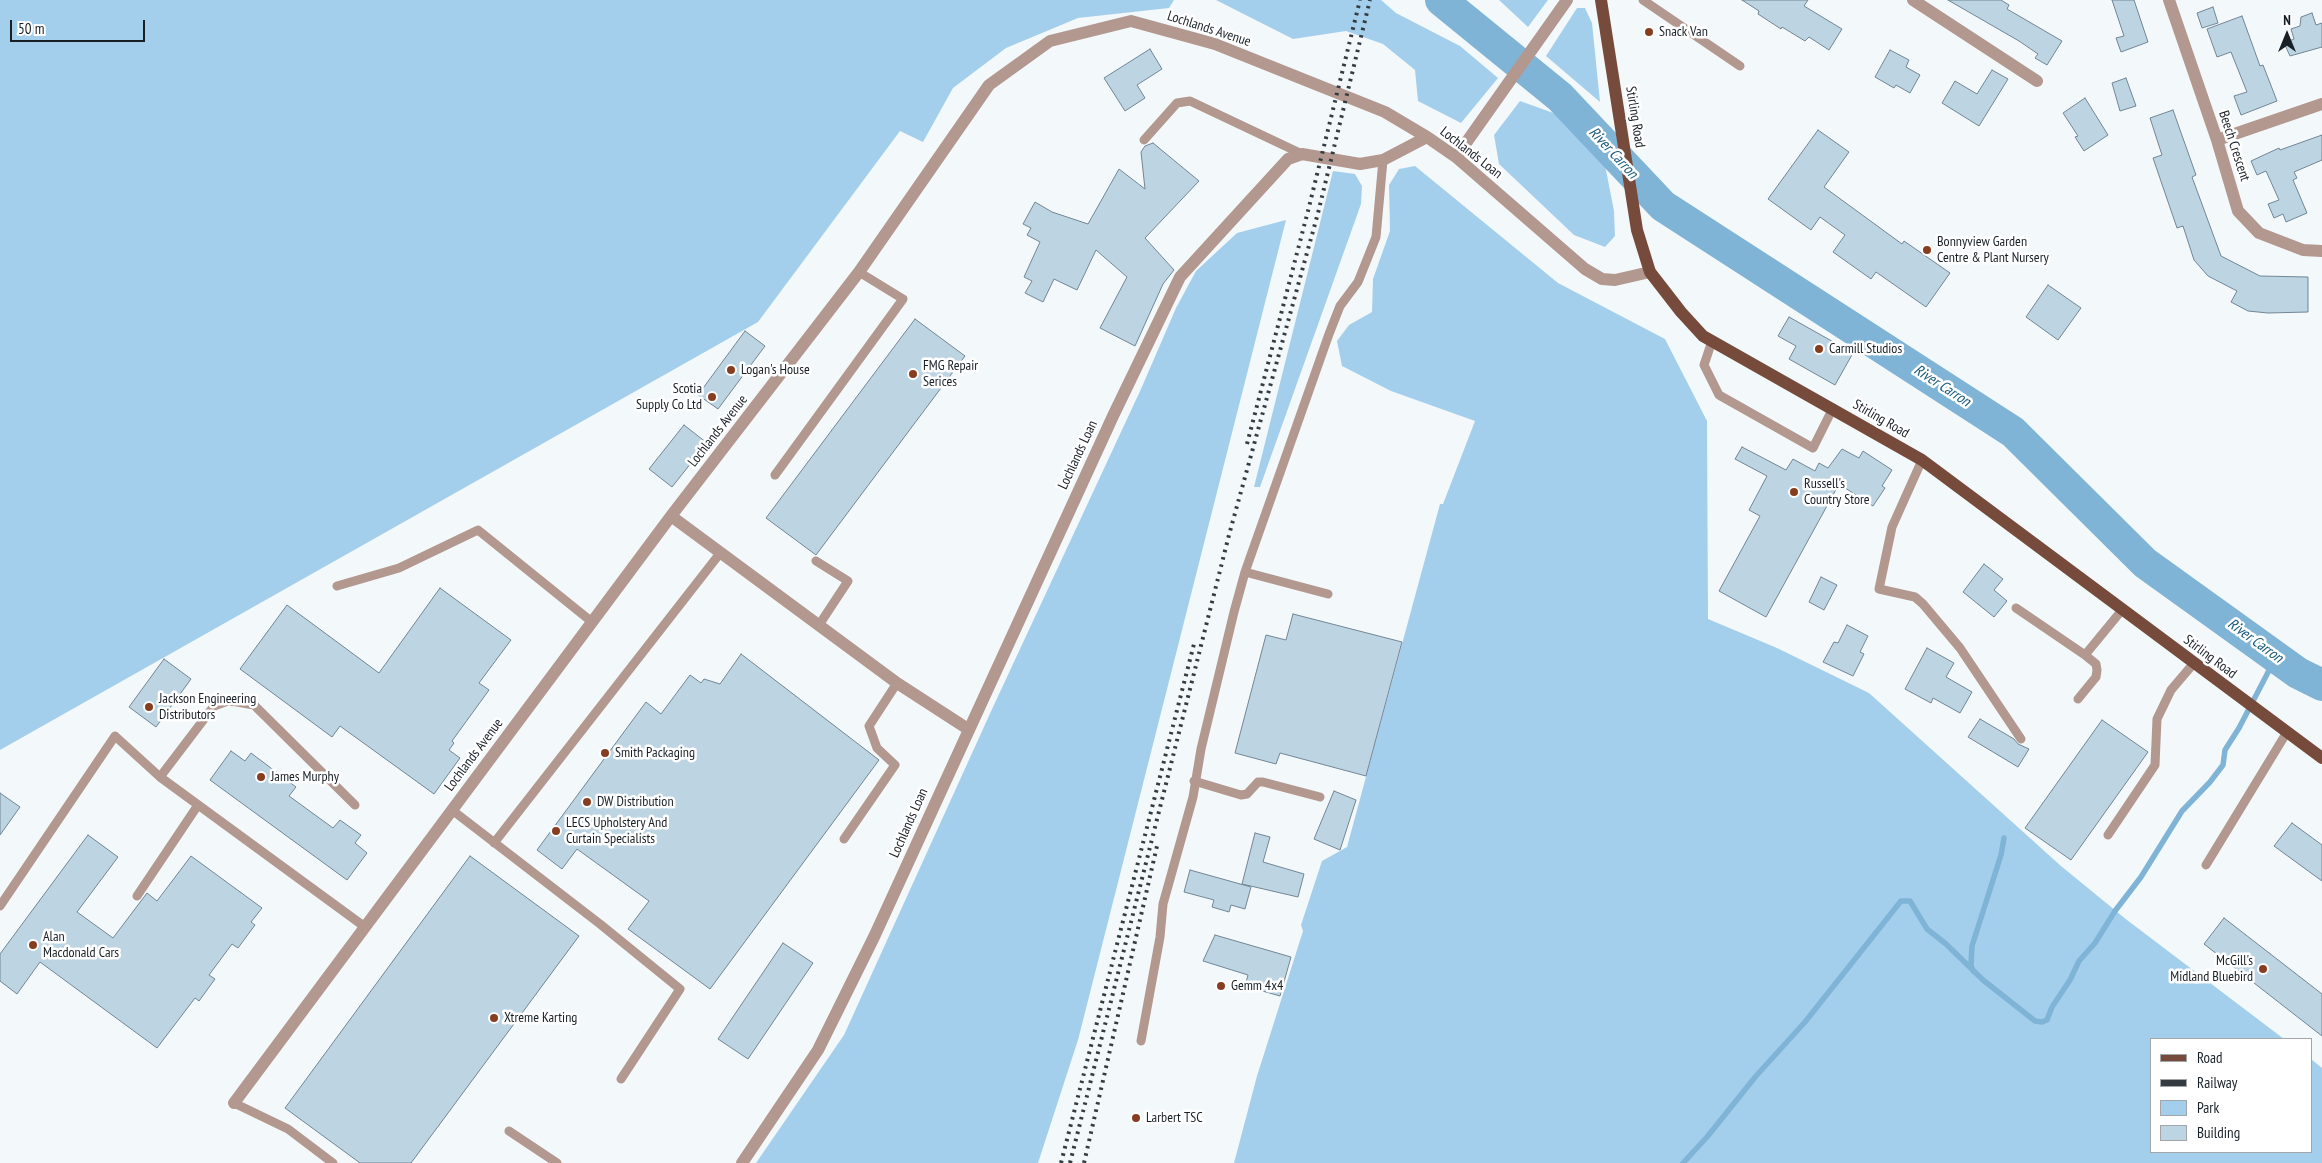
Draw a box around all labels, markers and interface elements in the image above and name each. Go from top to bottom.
street label: Lochlands Avenue [1165,8,1253,50]
scale bar [12,10,148,42]
north arrow [2262,10,2312,60]
text: N [2283,11,2291,29]
text: 50 m [18,19,44,38]
place label: Snack Van [1659,24,1708,40]
marker: Snack Van [1643,26,1655,38]
street label: Stirling Road [1622,85,1648,149]
street label: Beech Crescent [2215,109,2253,183]
street label: Lochlands Loan [1437,124,1505,182]
water label: River Carron [1585,124,1641,182]
place label: Bonnyview Garden Centre & Plant Nursery [1937,234,2049,266]
marker: Bonnyview Garden Centre & Plant Nursery [1921,244,1933,256]
place label: Carmill Studios [1829,341,1902,357]
marker: Carmill Studios [1813,343,1825,355]
place label: FMG Repair Serices [923,358,978,391]
water label: River Carron [1910,361,1974,411]
place label: Logan's House [741,362,810,378]
marker: Logan's House [725,364,737,376]
marker: FMG Repair Serices [907,368,919,380]
place label: Scotia Supply Co Ltd [636,381,702,414]
marker: Scotia Supply Co Ltd [706,391,718,403]
street label: Lochlands Avenue [685,392,751,470]
street label: Stirling Road [1850,396,1912,442]
street label: Lochlands Loan [1055,418,1101,492]
place label: Russell's Country Store [1804,476,1870,508]
marker: Russell's Country Store [1788,486,1800,498]
water label: River Carron [2224,615,2286,667]
street label: Stirling Road [2180,632,2240,682]
place label: Jackson Engineering Distributors [159,691,256,724]
marker: Jackson Engineering Distributors [143,701,155,713]
street label: Lochlands Avenue [441,715,507,795]
place label: Smith Packaging [615,745,695,761]
marker: Smith Packaging [599,747,611,759]
place label: James Murphy [271,769,339,785]
marker: James Murphy [255,771,267,783]
street label: Lochlands Loan [886,786,932,860]
place label: DW Distribution [597,794,674,810]
marker: DW Distribution [581,796,593,808]
place label: LECS Upholstery And Curtain Specialists [566,815,667,848]
marker: LECS Upholstery And Curtain Specialists [550,825,562,837]
place label: Alan Macdonald Cars [43,929,119,962]
marker: Alan Macdonald Cars [27,939,39,951]
place label: McGill's Midland Bluebird [2170,953,2253,986]
marker: McGill's Midland Bluebird [2257,963,2269,975]
place label: Gemm 4x4 [1231,978,1283,994]
marker: Gemm 4x4 [1215,980,1227,992]
place label: Xtreme Karting [504,1010,577,1026]
marker: Xtreme Karting [488,1012,500,1024]
legend [2150,1038,2312,1153]
text: Road [2197,1048,2223,1067]
text: Railway [2197,1073,2237,1092]
text: Park [2197,1098,2219,1117]
place label: Larbert TSC [1146,1110,1203,1126]
marker: Larbert TSC [1130,1112,1142,1124]
text: Building [2197,1123,2240,1142]

